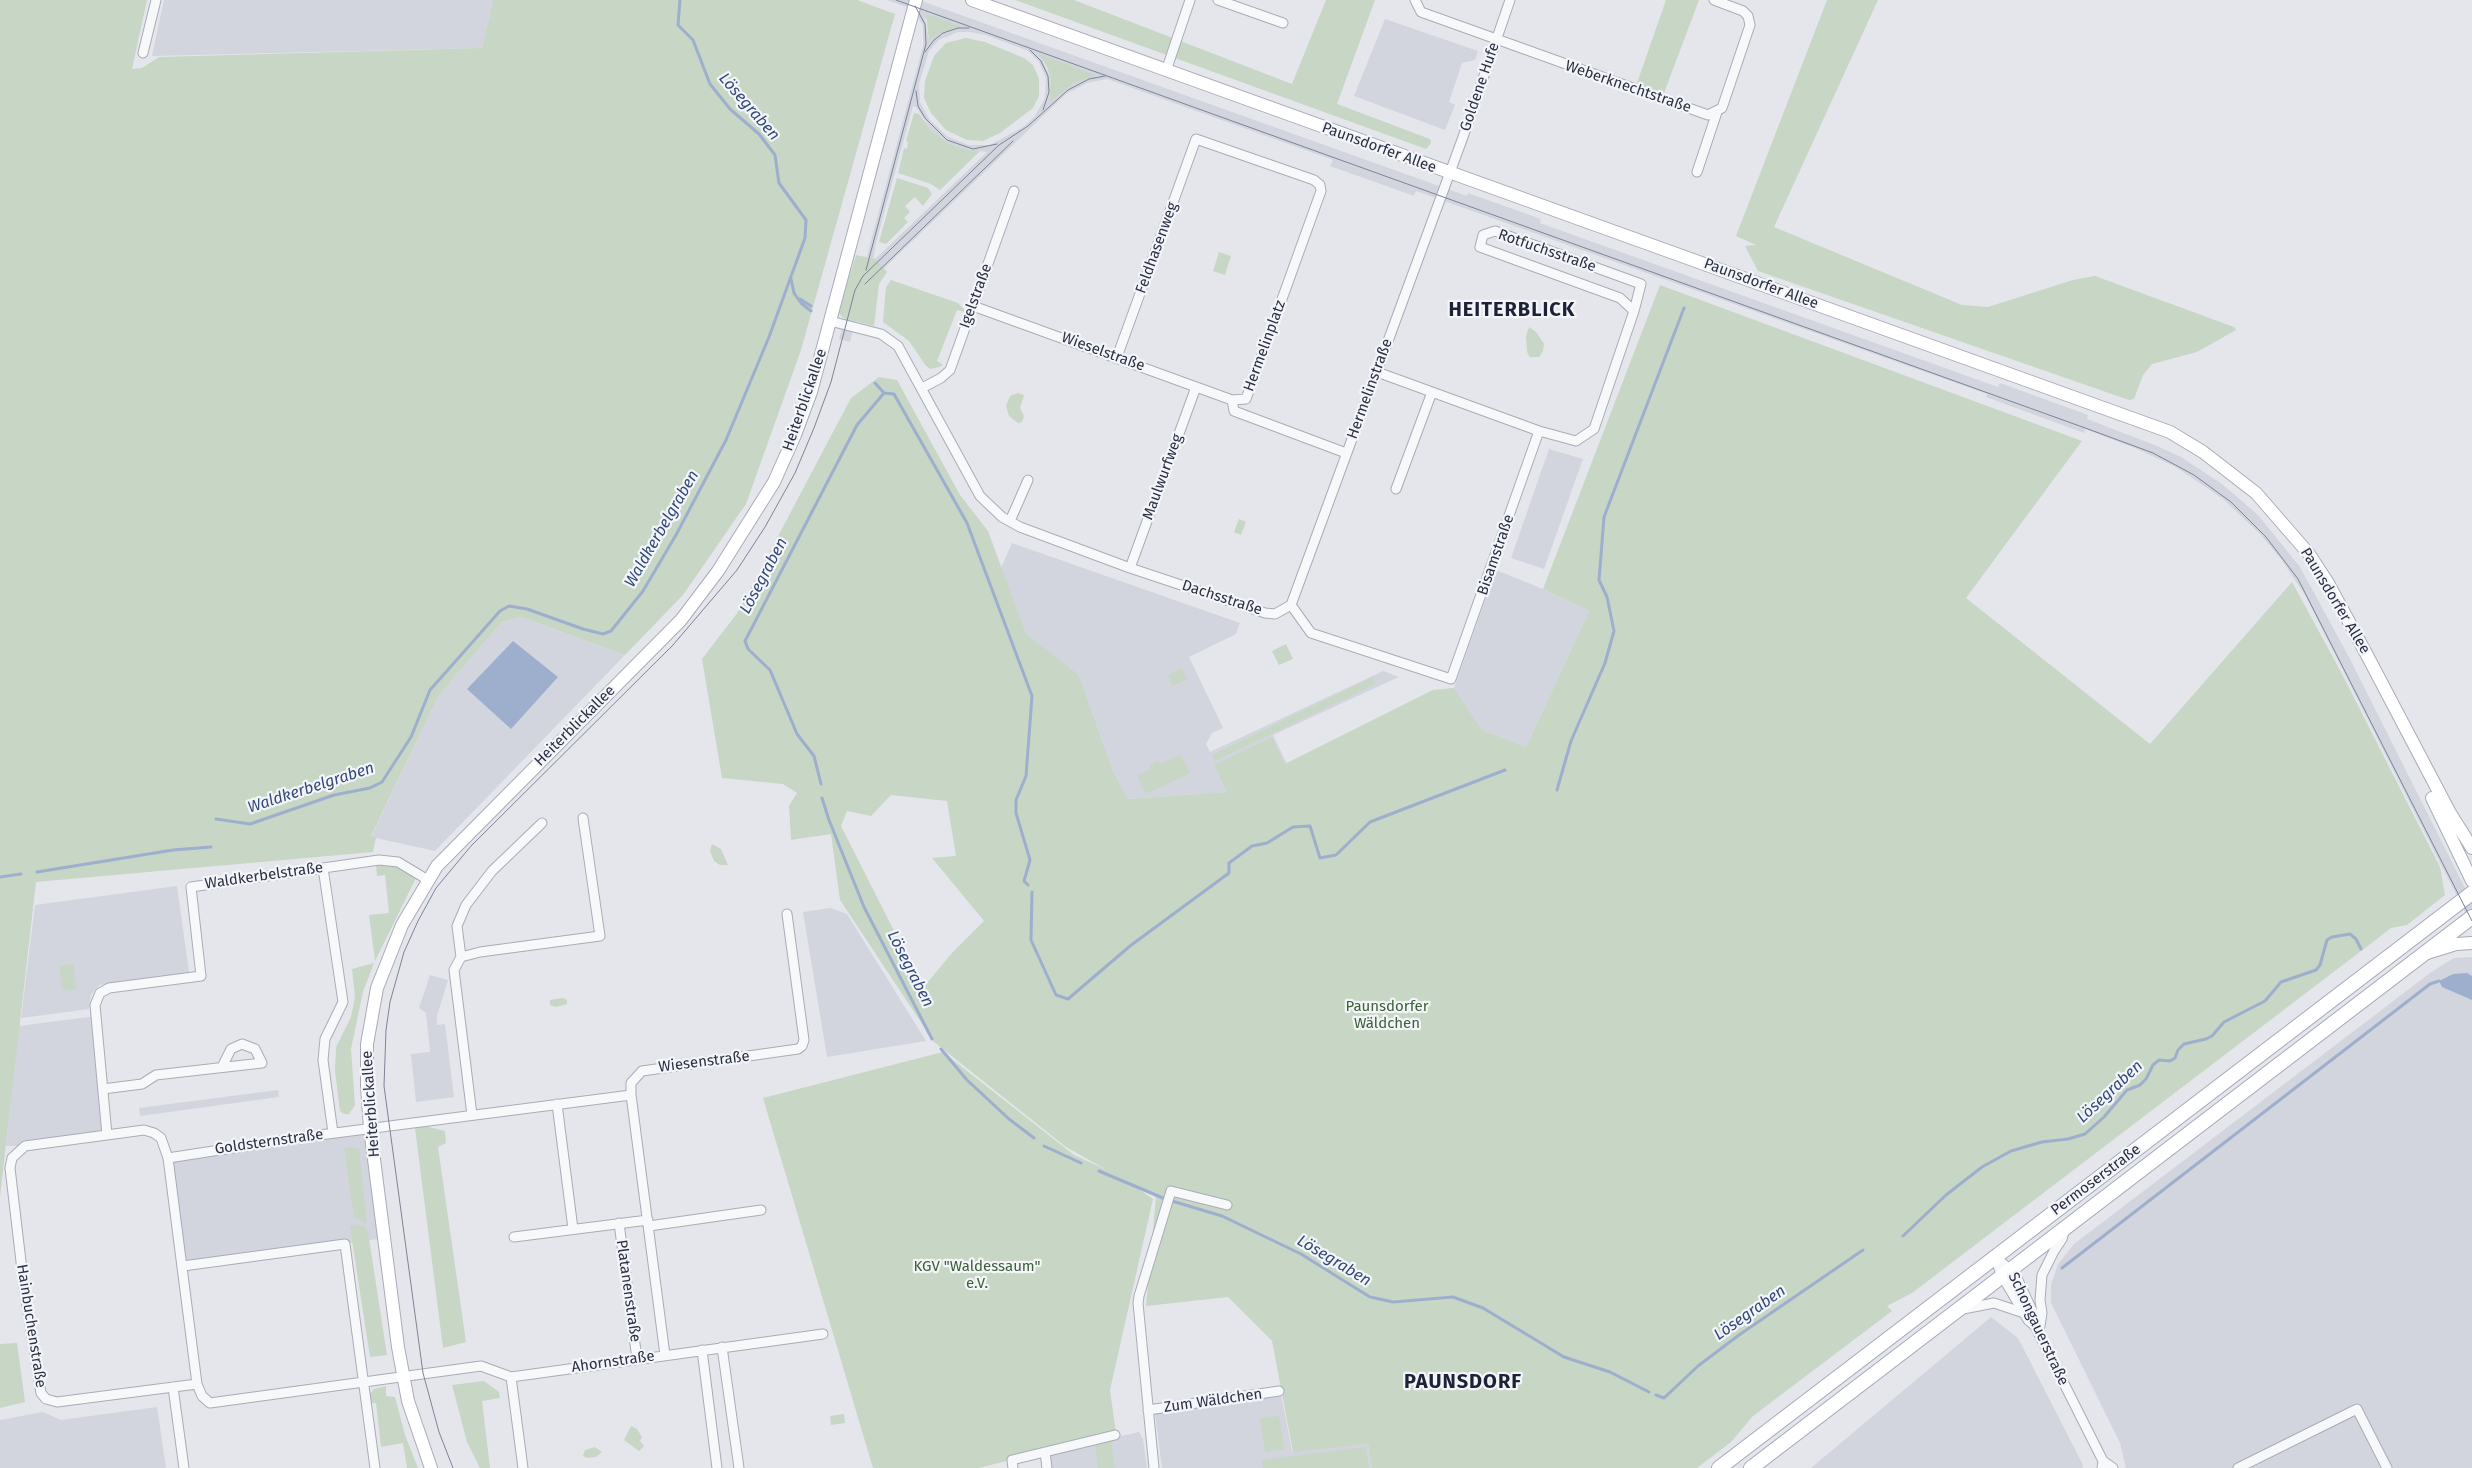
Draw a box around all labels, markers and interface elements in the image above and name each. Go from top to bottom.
street label: Goldene Hufe [1456,40,1504,134]
street label: Weberknechtstraße [1563,57,1693,117]
water label: Lösegraben [714,69,784,145]
street label: Paunsdorfer Allee [1319,119,1439,177]
street label: Feldhasenweg [1132,200,1182,296]
street label: Rotfuchsstraße [1496,226,1598,276]
street label: Paunsdorfer Allee [1701,255,1821,313]
street label: Igelstraße [956,261,996,331]
street label: Hermelinplatz [1240,298,1290,394]
district label: HEITERBLICK [1447,298,1577,322]
street label: Wieselstraße [1059,329,1147,375]
street label: Hermelinstraße [1343,336,1397,442]
street label: Heiterblickallee [779,346,831,454]
street label: Maulwurfweg [1139,432,1187,522]
water label: Waldkerbelgraben [621,467,703,591]
street label: Bisamstraße [1474,512,1518,598]
water label: Lösegraben [736,535,792,617]
street label: Paunsdorfer Allee [2296,545,2374,657]
street label: Dachsstraße [1180,577,1264,619]
street label: Heiterblickallee [531,682,619,770]
water label: Waldkerbelgraben [245,758,377,818]
street label: Waldkerbelstraße [204,859,324,893]
water label: Lösegraben [883,928,937,1010]
park label: Paunsdorfer Wäldchen [1346,998,1428,1033]
street label: Wiesenstraße [657,1047,751,1077]
street label: Heiterblickallee [358,1050,384,1158]
water label: Lösegraben [2073,1057,2147,1127]
street label: Goldsternstraße [214,1125,324,1159]
street label: Permoserstraße [2048,1140,2144,1220]
water label: Lösegraben [1293,1231,1375,1291]
street label: Platanenstraße [612,1239,644,1343]
park label: KGV "Waldessaum" e.V. [913,1258,1041,1293]
street label: Hainbuchenstraße [12,1263,50,1389]
street label: Schongauerstraße [2004,1270,2072,1388]
water label: Lösegraben [1710,1281,1790,1345]
street label: Ahornstraße [570,1347,656,1377]
district label: PAUNSDORF [1403,1370,1523,1394]
street label: Zum Wäldchen [1163,1385,1263,1417]

